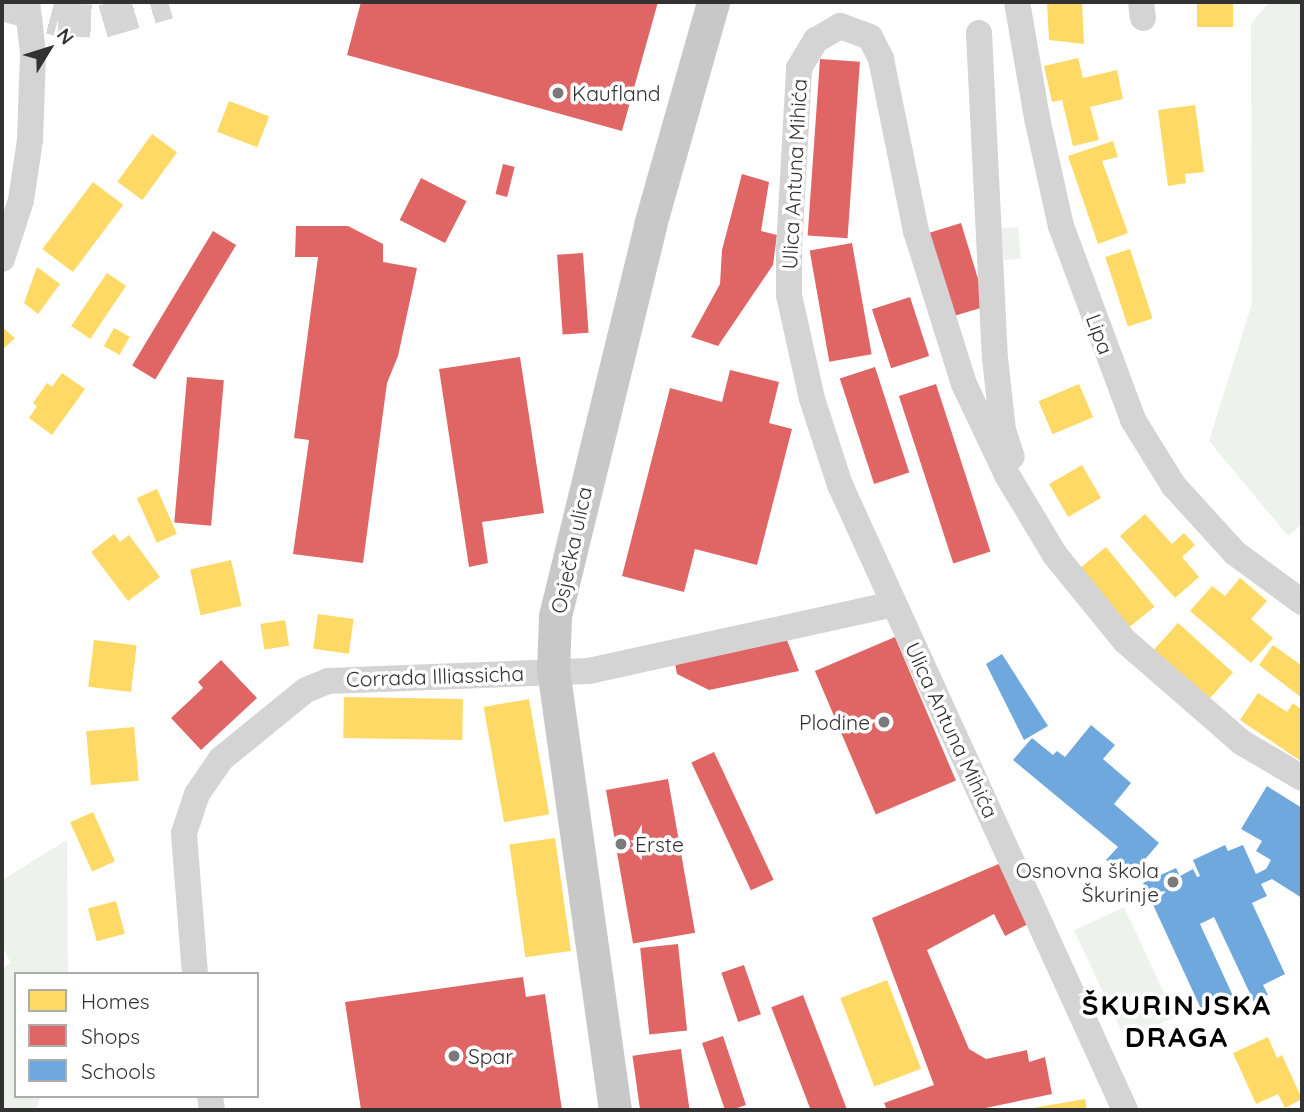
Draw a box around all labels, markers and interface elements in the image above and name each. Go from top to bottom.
north arrow [14,14,84,84]
text: N [52,23,79,49]
street label: Ulica Antuna Mihića [776,78,812,270]
place label: Kaufland [572,80,661,106]
marker: Kaufland [550,85,566,101]
street label: Lipa [1081,310,1119,358]
street label: Osječka ulica [545,484,597,616]
street label: Ulica Antuna Mihića [900,638,1004,822]
street label: Corrada Illiassicha [346,660,524,692]
place label: Plodine [799,709,870,735]
marker: Plodine [876,714,892,730]
place label: Erste [635,831,684,857]
marker: Erste [613,836,629,852]
place label: Osnovna škola Škurinje [1016,857,1159,907]
marker: Osnovna škola Škurinje [1165,874,1181,890]
legend [14,972,259,1098]
text: Homes [81,988,150,1014]
district label: ŠKURINJSKA DRAGA [1083,988,1271,1054]
text: Shops [81,1023,140,1049]
place label: Spar [468,1043,513,1069]
marker: Spar [446,1048,462,1064]
text: Schools [81,1058,156,1084]

